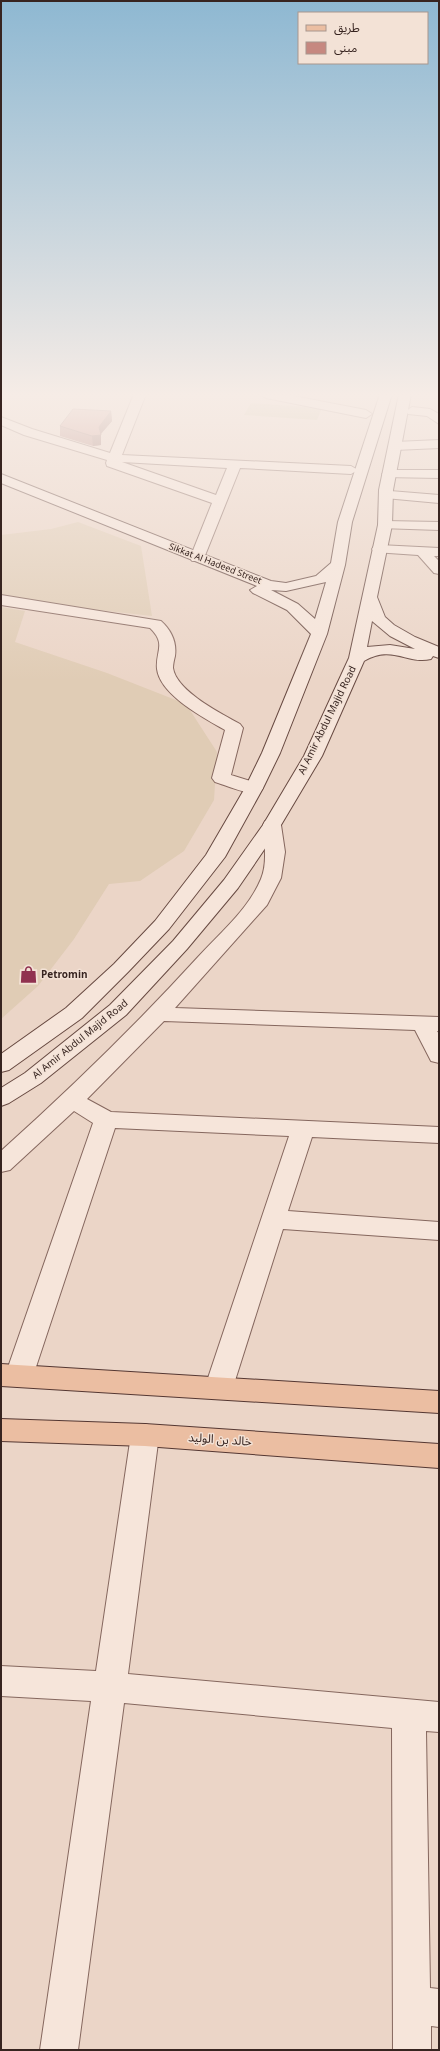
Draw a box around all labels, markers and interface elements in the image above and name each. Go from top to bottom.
legend [298,12,428,64]
text: طريق [334,16,360,41]
text: مبنى [334,36,357,61]
street label: Sikkat Al Hadeed Street [166,538,265,591]
street label: Al Amir Abdul Majid Road [291,662,363,778]
shop icon: Petromin [18,964,38,984]
place label: Petromin [41,964,88,985]
street label: Al Amir Abdul Majid Road [27,993,133,1085]
street label: خالد بن الوليد [187,1425,253,1455]

